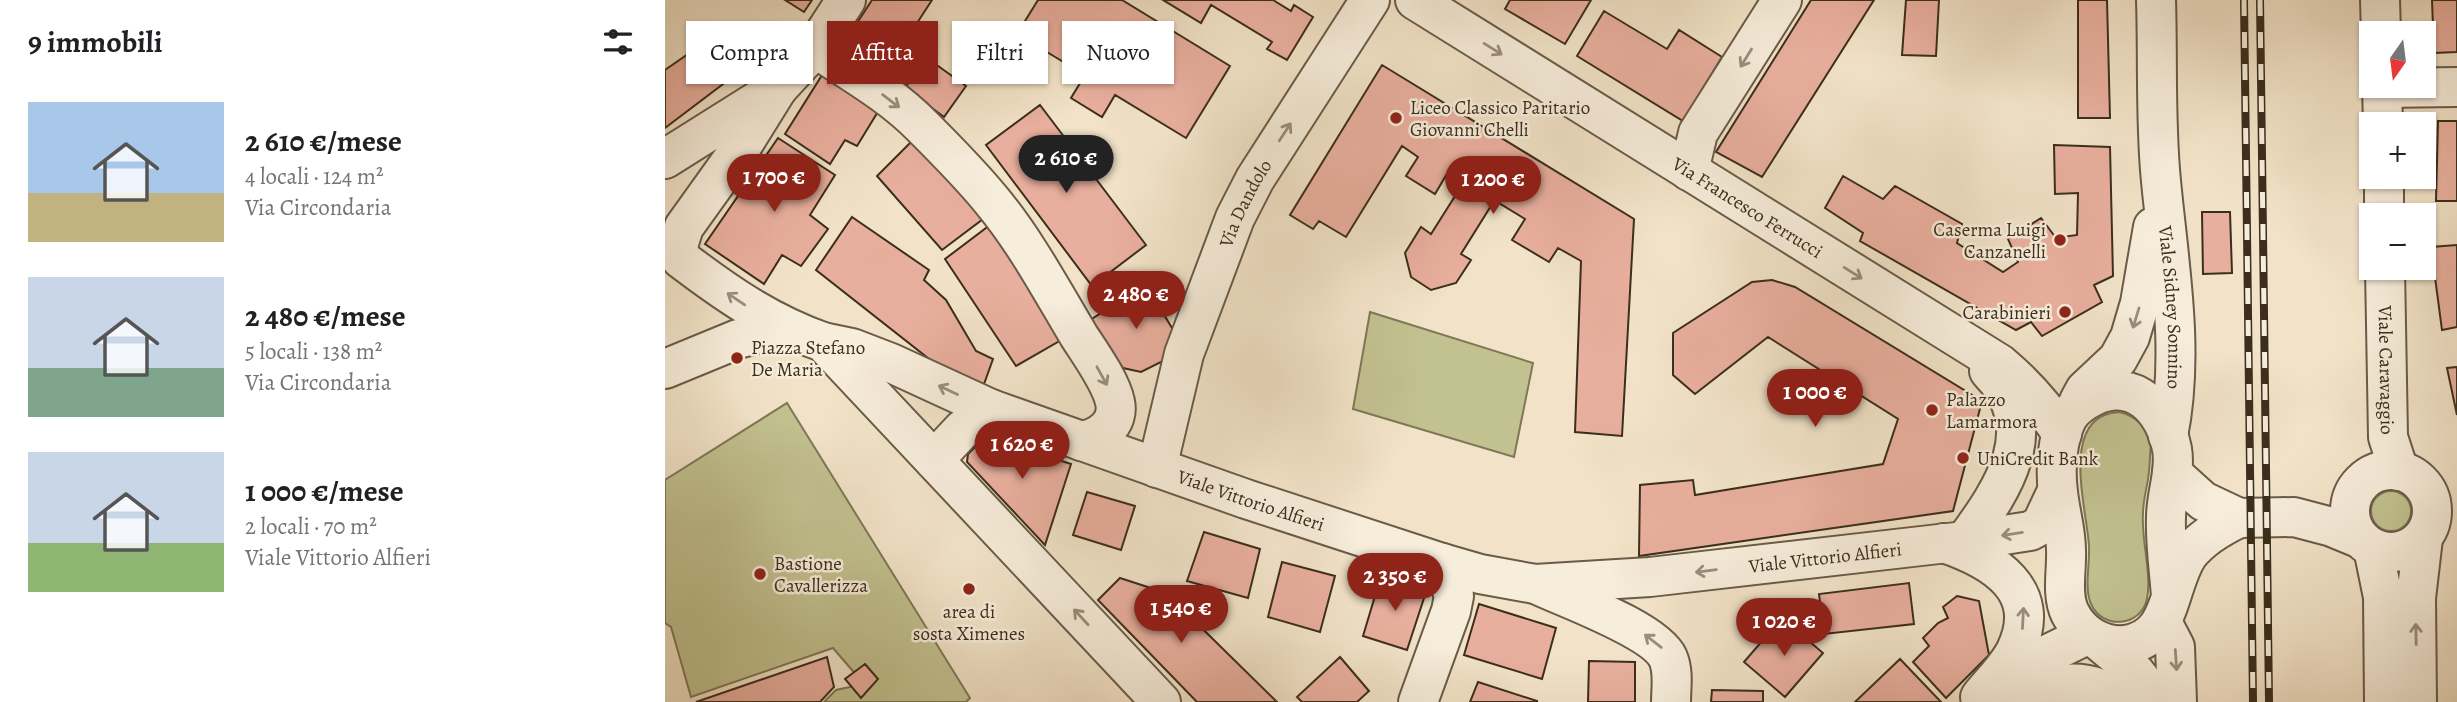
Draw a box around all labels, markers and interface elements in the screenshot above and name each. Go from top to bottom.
chip: Compra [686,21,813,84]
chip: Affitta [827,21,938,84]
chip: Filtri [952,21,1048,84]
chip: Nuovo [1062,21,1174,84]
north arrow [2359,21,2436,98]
map controls [2359,21,2436,280]
text: 9 immobili [28,22,162,62]
icon: filters [599,23,637,61]
one-way arrow [1483,42,1503,56]
one-way arrow [1738,47,1752,67]
one-way arrow [881,93,900,108]
place label: Liceo Classico Paritario Giovanni Chelli [1410,95,1590,143]
marker: Liceo Classico Paritario Giovanni Chelli [1388,110,1404,126]
button: + [2359,112,2436,189]
text: 2 610 €/mese [245,121,402,161]
one-way arrow [1279,122,1293,142]
icon: home [84,130,168,214]
pin: 2 610 € [1001,136,1131,195]
text: 2 610 € [1035,142,1097,173]
street label: Via Francesco Ferrucci [1666,151,1828,265]
pin: 1 700 € [709,154,839,214]
street label: Via Dandolo [1213,155,1278,252]
pin: 1 200 € [1428,156,1558,216]
text: 4 locali · 124 m² [245,161,384,192]
text: 1 700 € [743,161,805,192]
text: 1 200 € [1461,163,1525,194]
text: Via Circondaria [245,192,391,223]
button: − [2359,203,2436,280]
place label: Caserma Luigi Canzanelli [1933,217,2046,265]
street label: Viale Sidney Sonnino [2152,223,2188,390]
marker: Caserma Luigi Canzanelli [2052,232,2068,248]
one-way arrow [1842,267,1862,281]
pin: 2 480 € [1071,272,1201,331]
text: 2 480 € [1103,278,1169,309]
one-way arrow [727,292,746,306]
text: 2 480 €/mese [245,296,406,336]
place label: Carabinieri [1962,300,2051,326]
marker: Carabinieri [2057,304,2073,320]
street label: Viale Caravaggio [2372,304,2400,435]
icon: home [84,305,168,389]
one-way arrow [2128,306,2141,328]
place label: Piazza Stefano De Maria [751,335,865,383]
text: 5 locali · 138 m² [245,336,382,367]
marker: Piazza Stefano De Maria [729,350,745,366]
one-way arrow [1095,366,1109,386]
text: Via Circondaria [245,367,391,398]
pin: 1 000 € [1750,370,1880,429]
text: 1 000 € [1783,376,1847,407]
one-way arrow [938,383,959,396]
place label: Palazzo Lamarmora [1946,387,2038,435]
marker: Palazzo Lamarmora [1924,402,1940,418]
pin: 1 620 € [957,421,1087,481]
text: 1 620 € [991,428,1053,459]
place label: UniCredit Bank [1977,446,2099,472]
marker: UniCredit Bank [1955,450,1971,466]
street label: Viale Vittorio Alfieri [1173,463,1328,538]
text: 1 000 €/mese [245,471,404,511]
icon: home [84,480,168,564]
text: 2 locali · 70 m² [245,511,377,542]
one-way arrow [2001,528,2024,541]
street label: Viale Vittorio Alfieri [1746,536,1903,580]
text: Viale Vittorio Alfieri [245,542,431,573]
place label: Bastione Cavallerizza [774,551,868,599]
pin: 2 350 € [1330,554,1460,613]
text: 2 350 € [1363,560,1427,591]
one-way arrow [1696,564,1718,577]
marker: Bastione Cavallerizza [752,566,768,582]
marker: area di sosta Ximenes [961,581,977,597]
pin: 1 540 € [1116,586,1246,645]
text: 1 540 € [1150,592,1212,623]
pin: 1 020 € [1719,598,1849,658]
place label: area di sosta Ximenes [913,599,1025,647]
text: 1 020 € [1752,605,1816,636]
one-way arrow [2017,607,2030,629]
one-way arrow [1072,609,1089,626]
one-way arrow [2409,623,2423,646]
one-way arrow [1644,633,1662,648]
one-way arrow [2170,649,2183,671]

